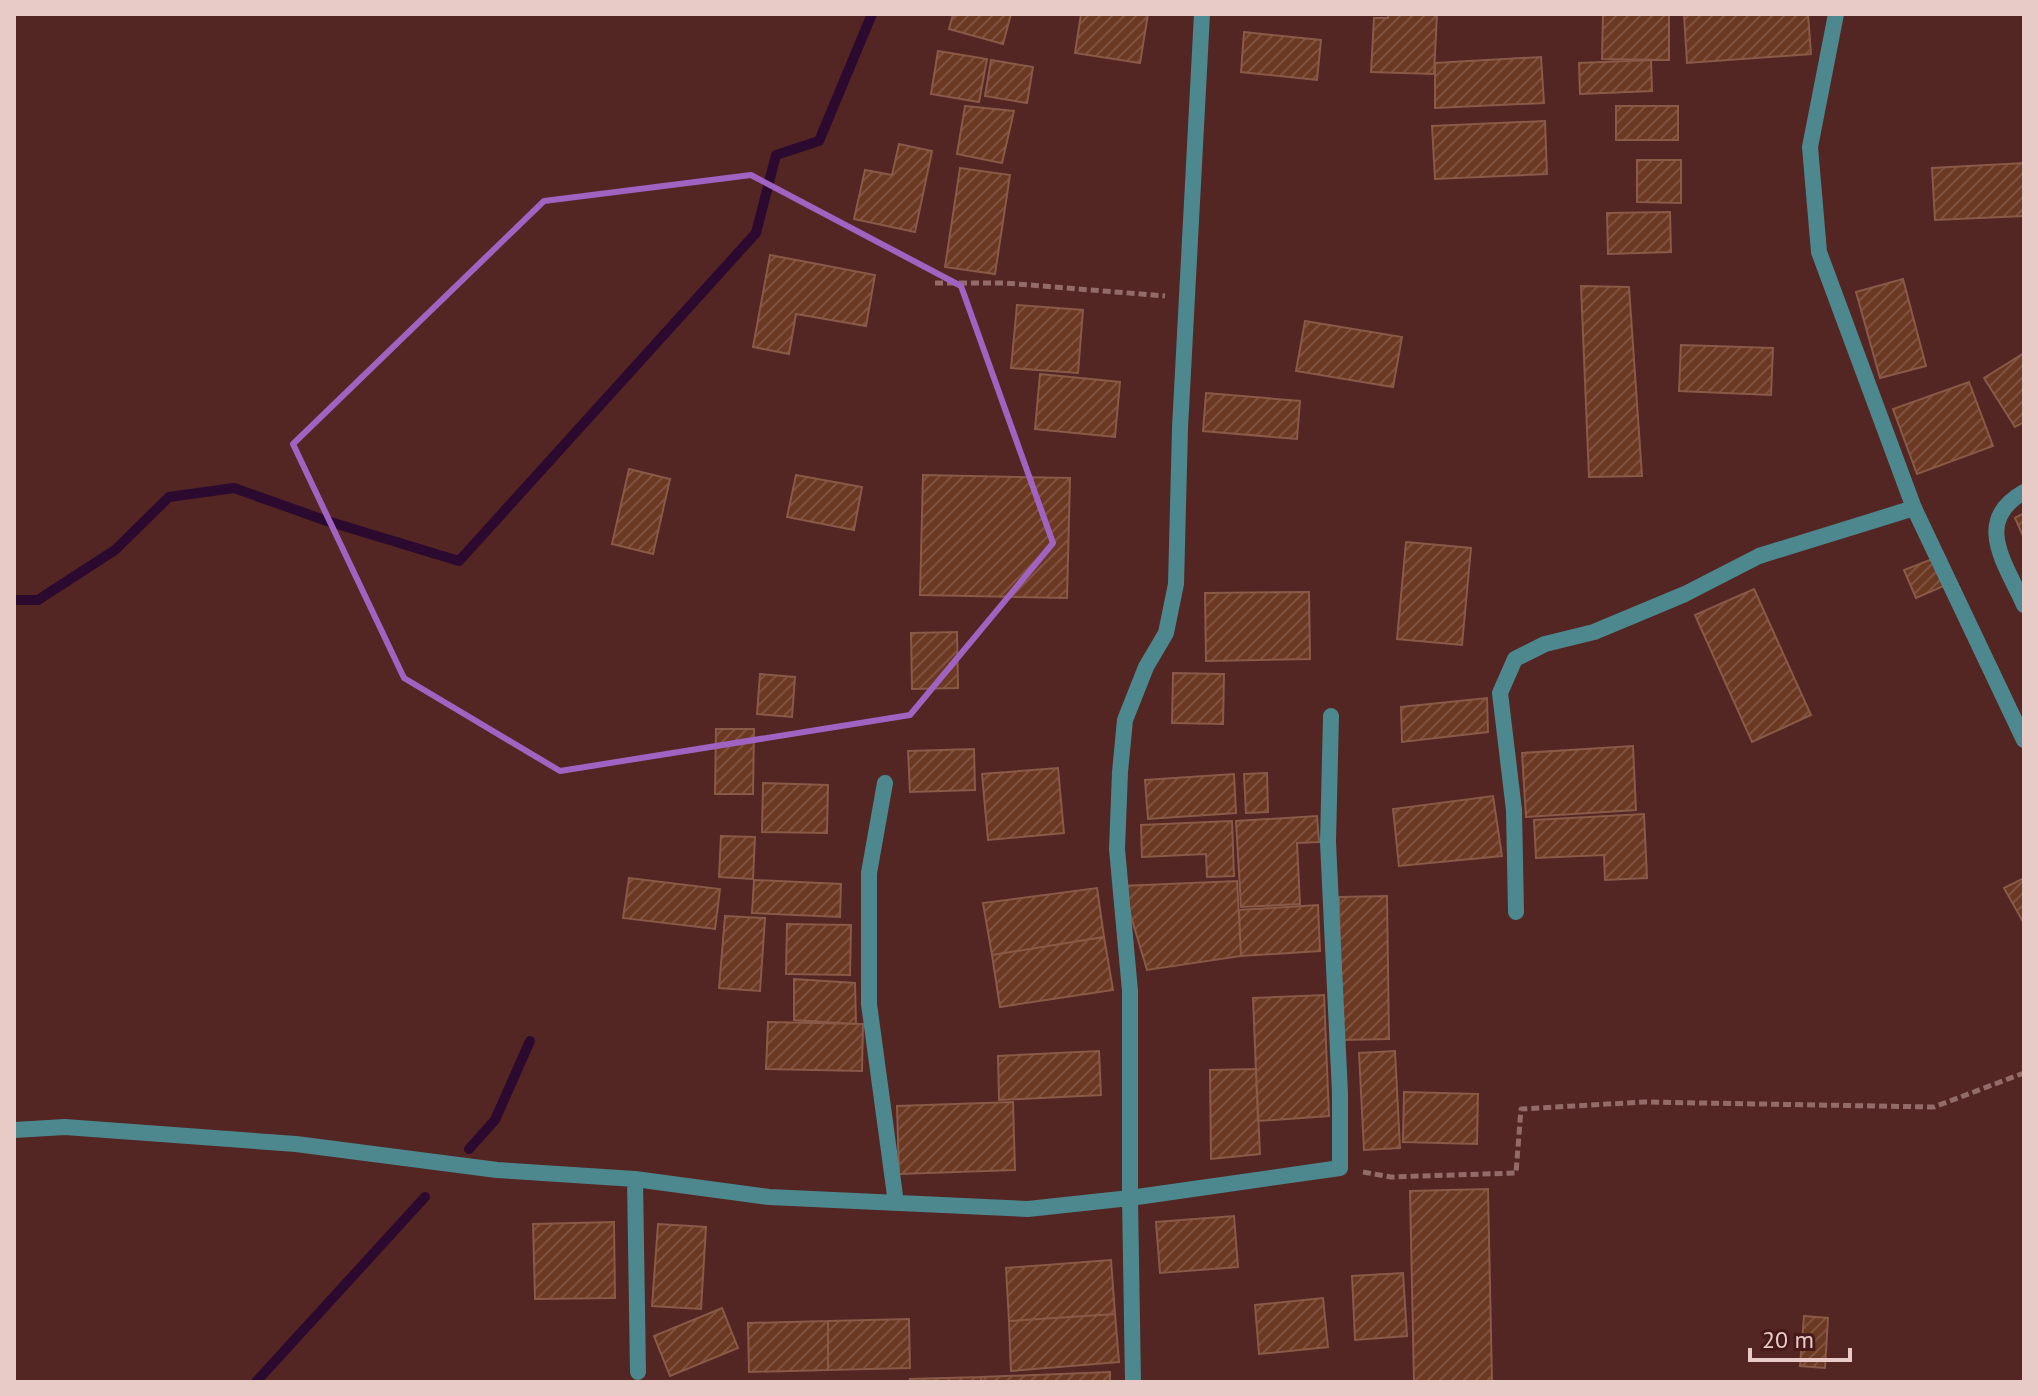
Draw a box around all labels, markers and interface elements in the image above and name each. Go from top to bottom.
scale bar [1750,1312,1850,1362]
text: 20 m [1762,1324,1814,1355]

